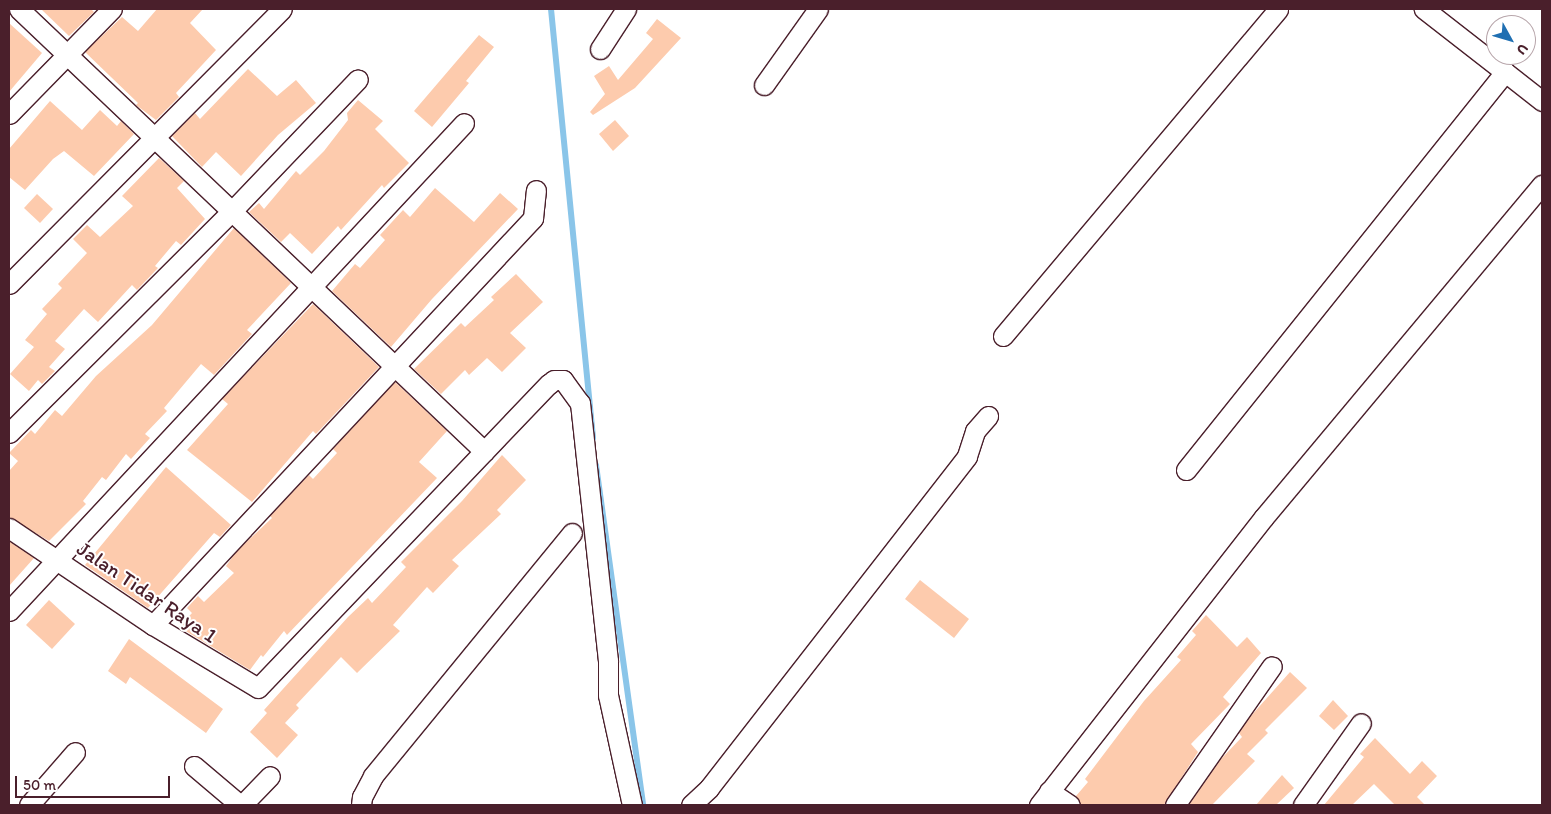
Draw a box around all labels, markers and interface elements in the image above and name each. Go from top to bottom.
north arrow [1486,15,1536,65]
text: U [1513,40,1532,58]
street label: Jalan Tidar Raya 1 [72,536,222,648]
scale bar [18,766,172,798]
text: 50 m [23,776,56,794]

